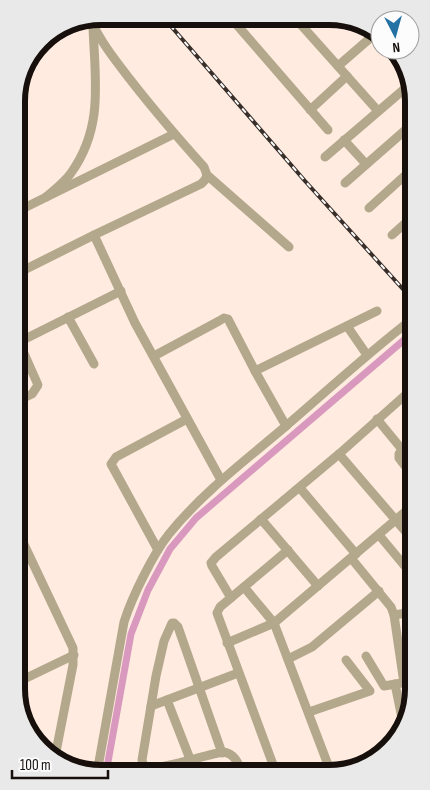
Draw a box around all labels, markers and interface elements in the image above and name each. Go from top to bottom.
north arrow [370,10,420,60]
text: N [392,39,401,56]
scale bar [12,748,109,780]
text: 100 m [20,756,51,775]

